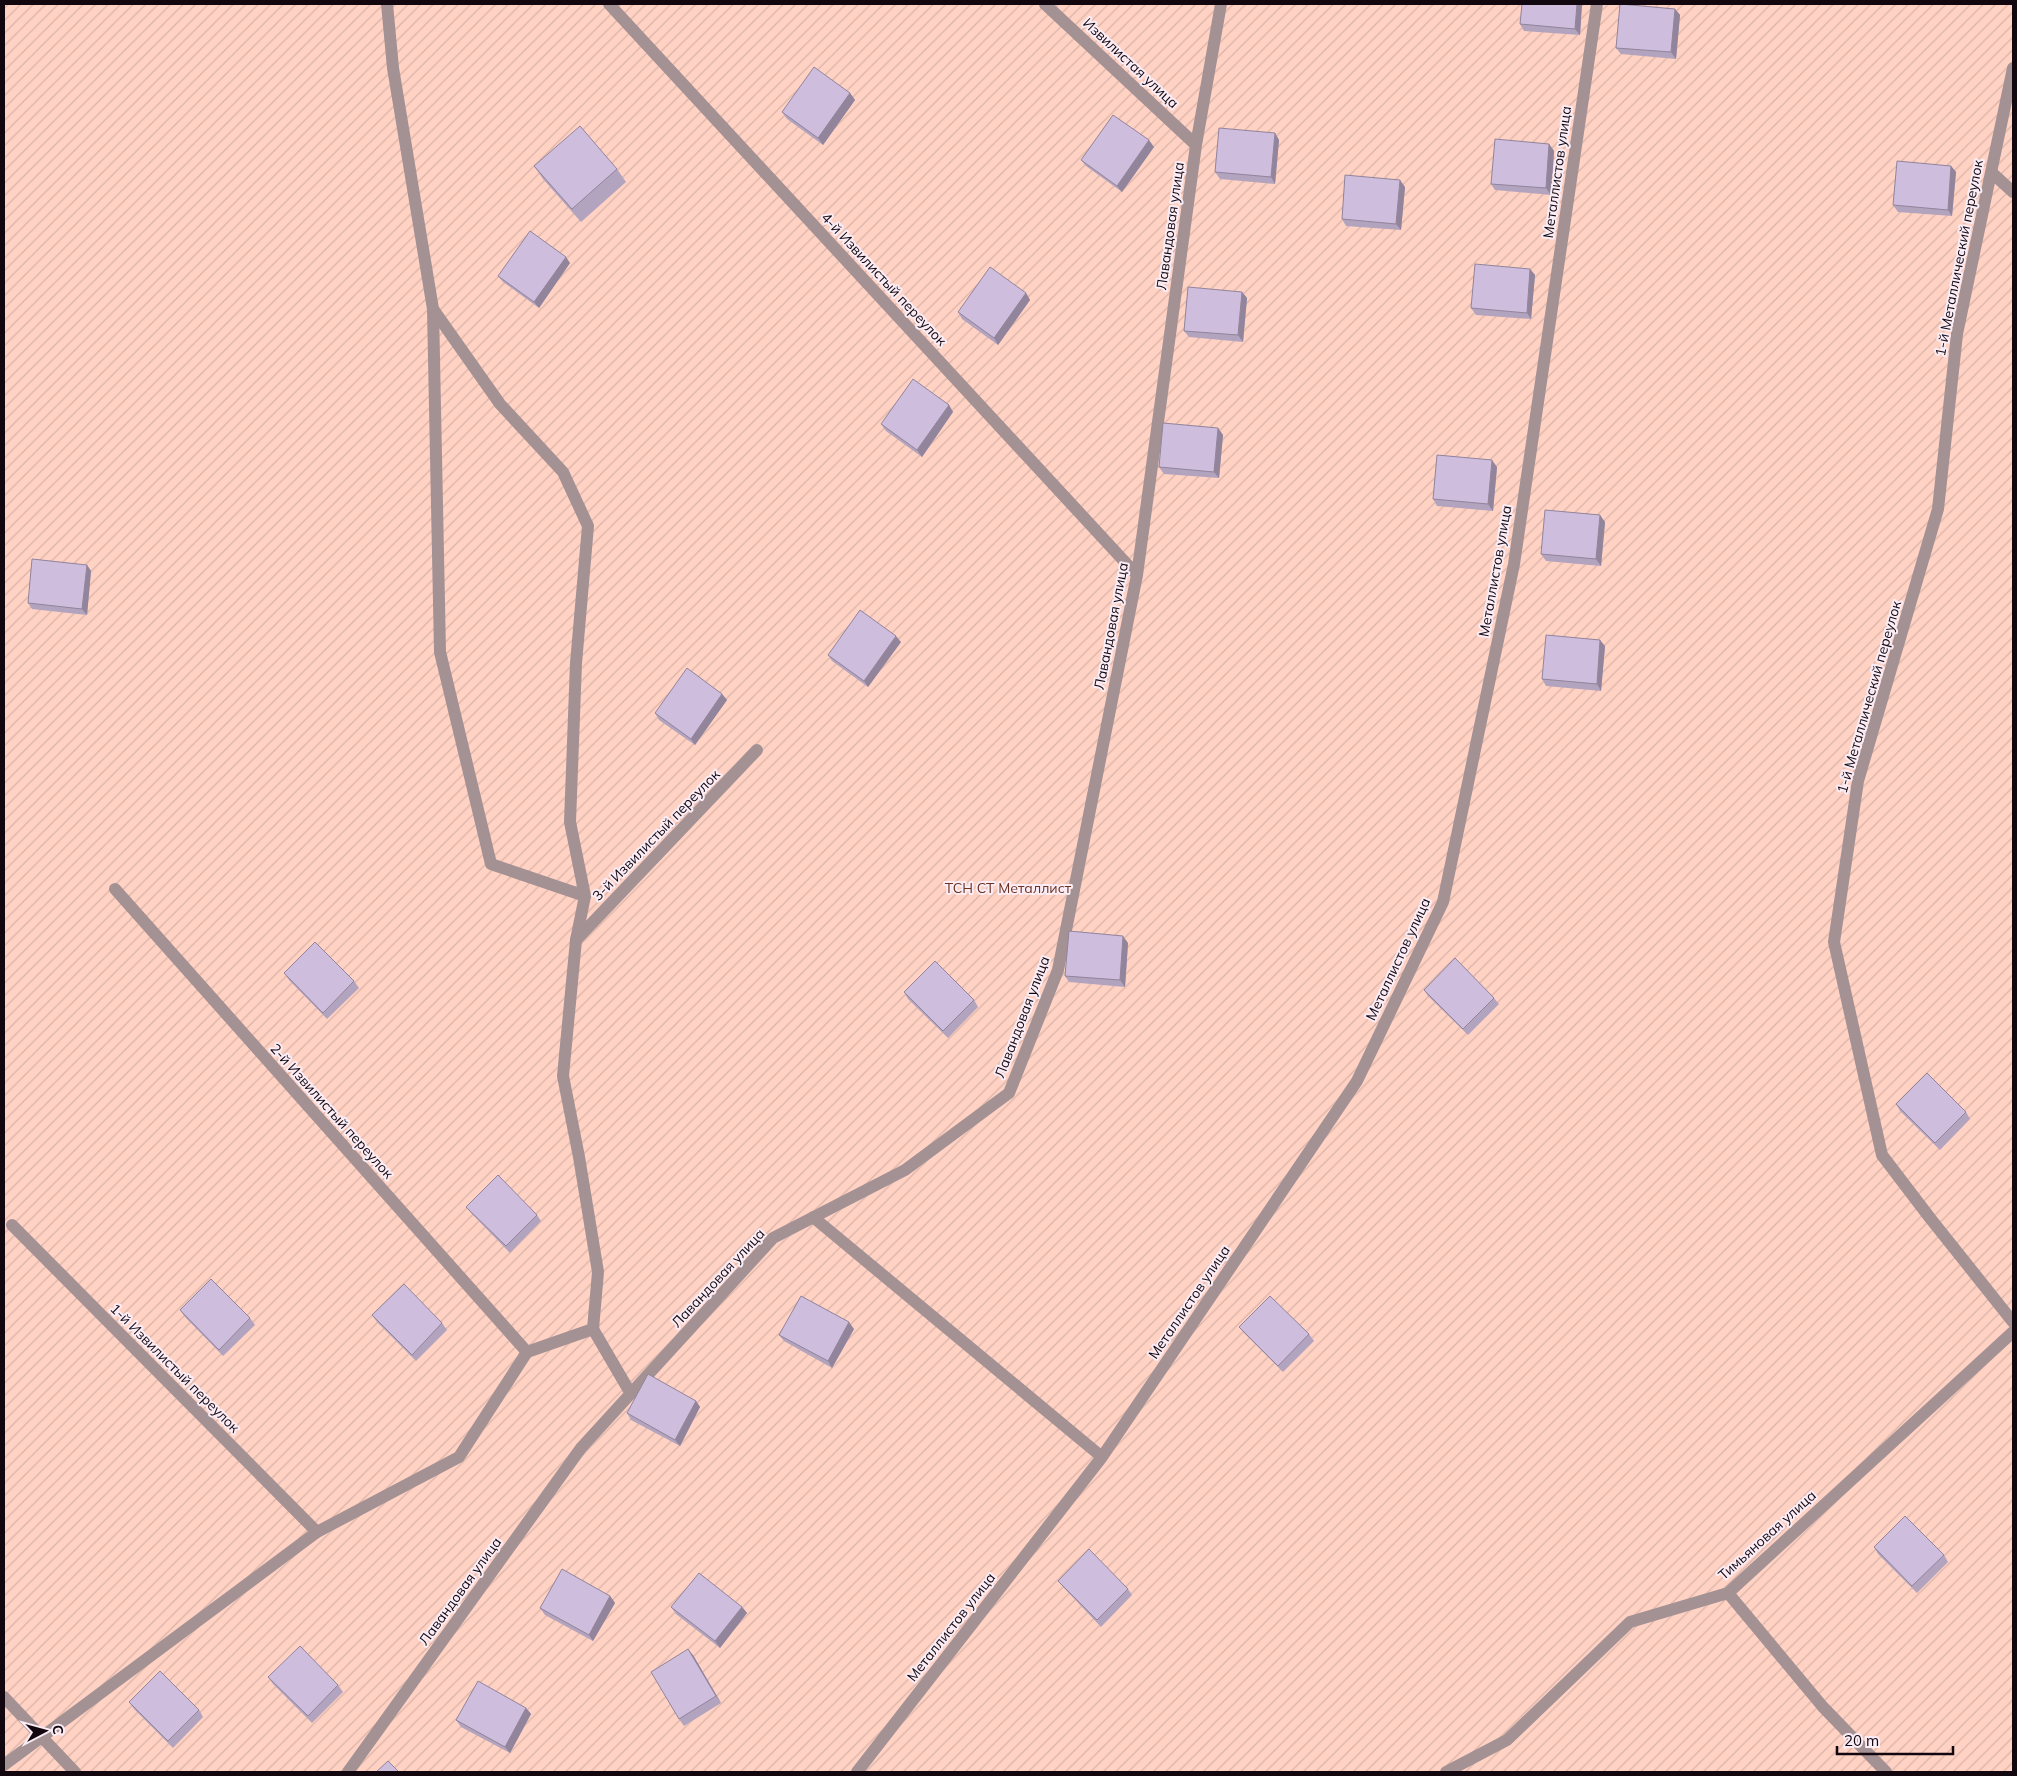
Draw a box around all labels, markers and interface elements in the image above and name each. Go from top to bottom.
street label: Извилистая улица [1079,14,1183,112]
street label: Металлистов улица [1539,105,1575,239]
street label: 1-й Металлический переулок [1931,158,1987,358]
street label: Лавандовая улица [1152,161,1188,291]
street label: 4-й Извилистый переулок [817,209,951,350]
street label: Металлистов улица [1475,504,1515,638]
street label: Лавандовая улица [1090,561,1132,691]
street label: 1-й Металлический переулок [1833,598,1905,795]
street label: 3-й Извилистый переулок [588,765,724,904]
park label: ТСН СТ Металлист [945,879,1072,897]
street label: Металлистов улица [1362,895,1434,1023]
street label: Лавандовая улица [990,954,1054,1080]
street label: 2-й Извилистый переулок [266,1040,398,1183]
street label: Лавандовая улица [667,1225,769,1331]
street label: Металлистов улица [1144,1242,1234,1362]
street label: 1-й Извилистый переулок [106,1299,244,1437]
street label: Тимьяновая улица [1714,1486,1820,1584]
street label: Лавандовая улица [415,1533,505,1649]
street label: Металлистов улица [903,1569,999,1685]
north arrow [20,1706,70,1756]
text: С [48,1724,67,1735]
scale bar [1837,1724,1953,1756]
text: 20 m [1844,1731,1879,1750]

